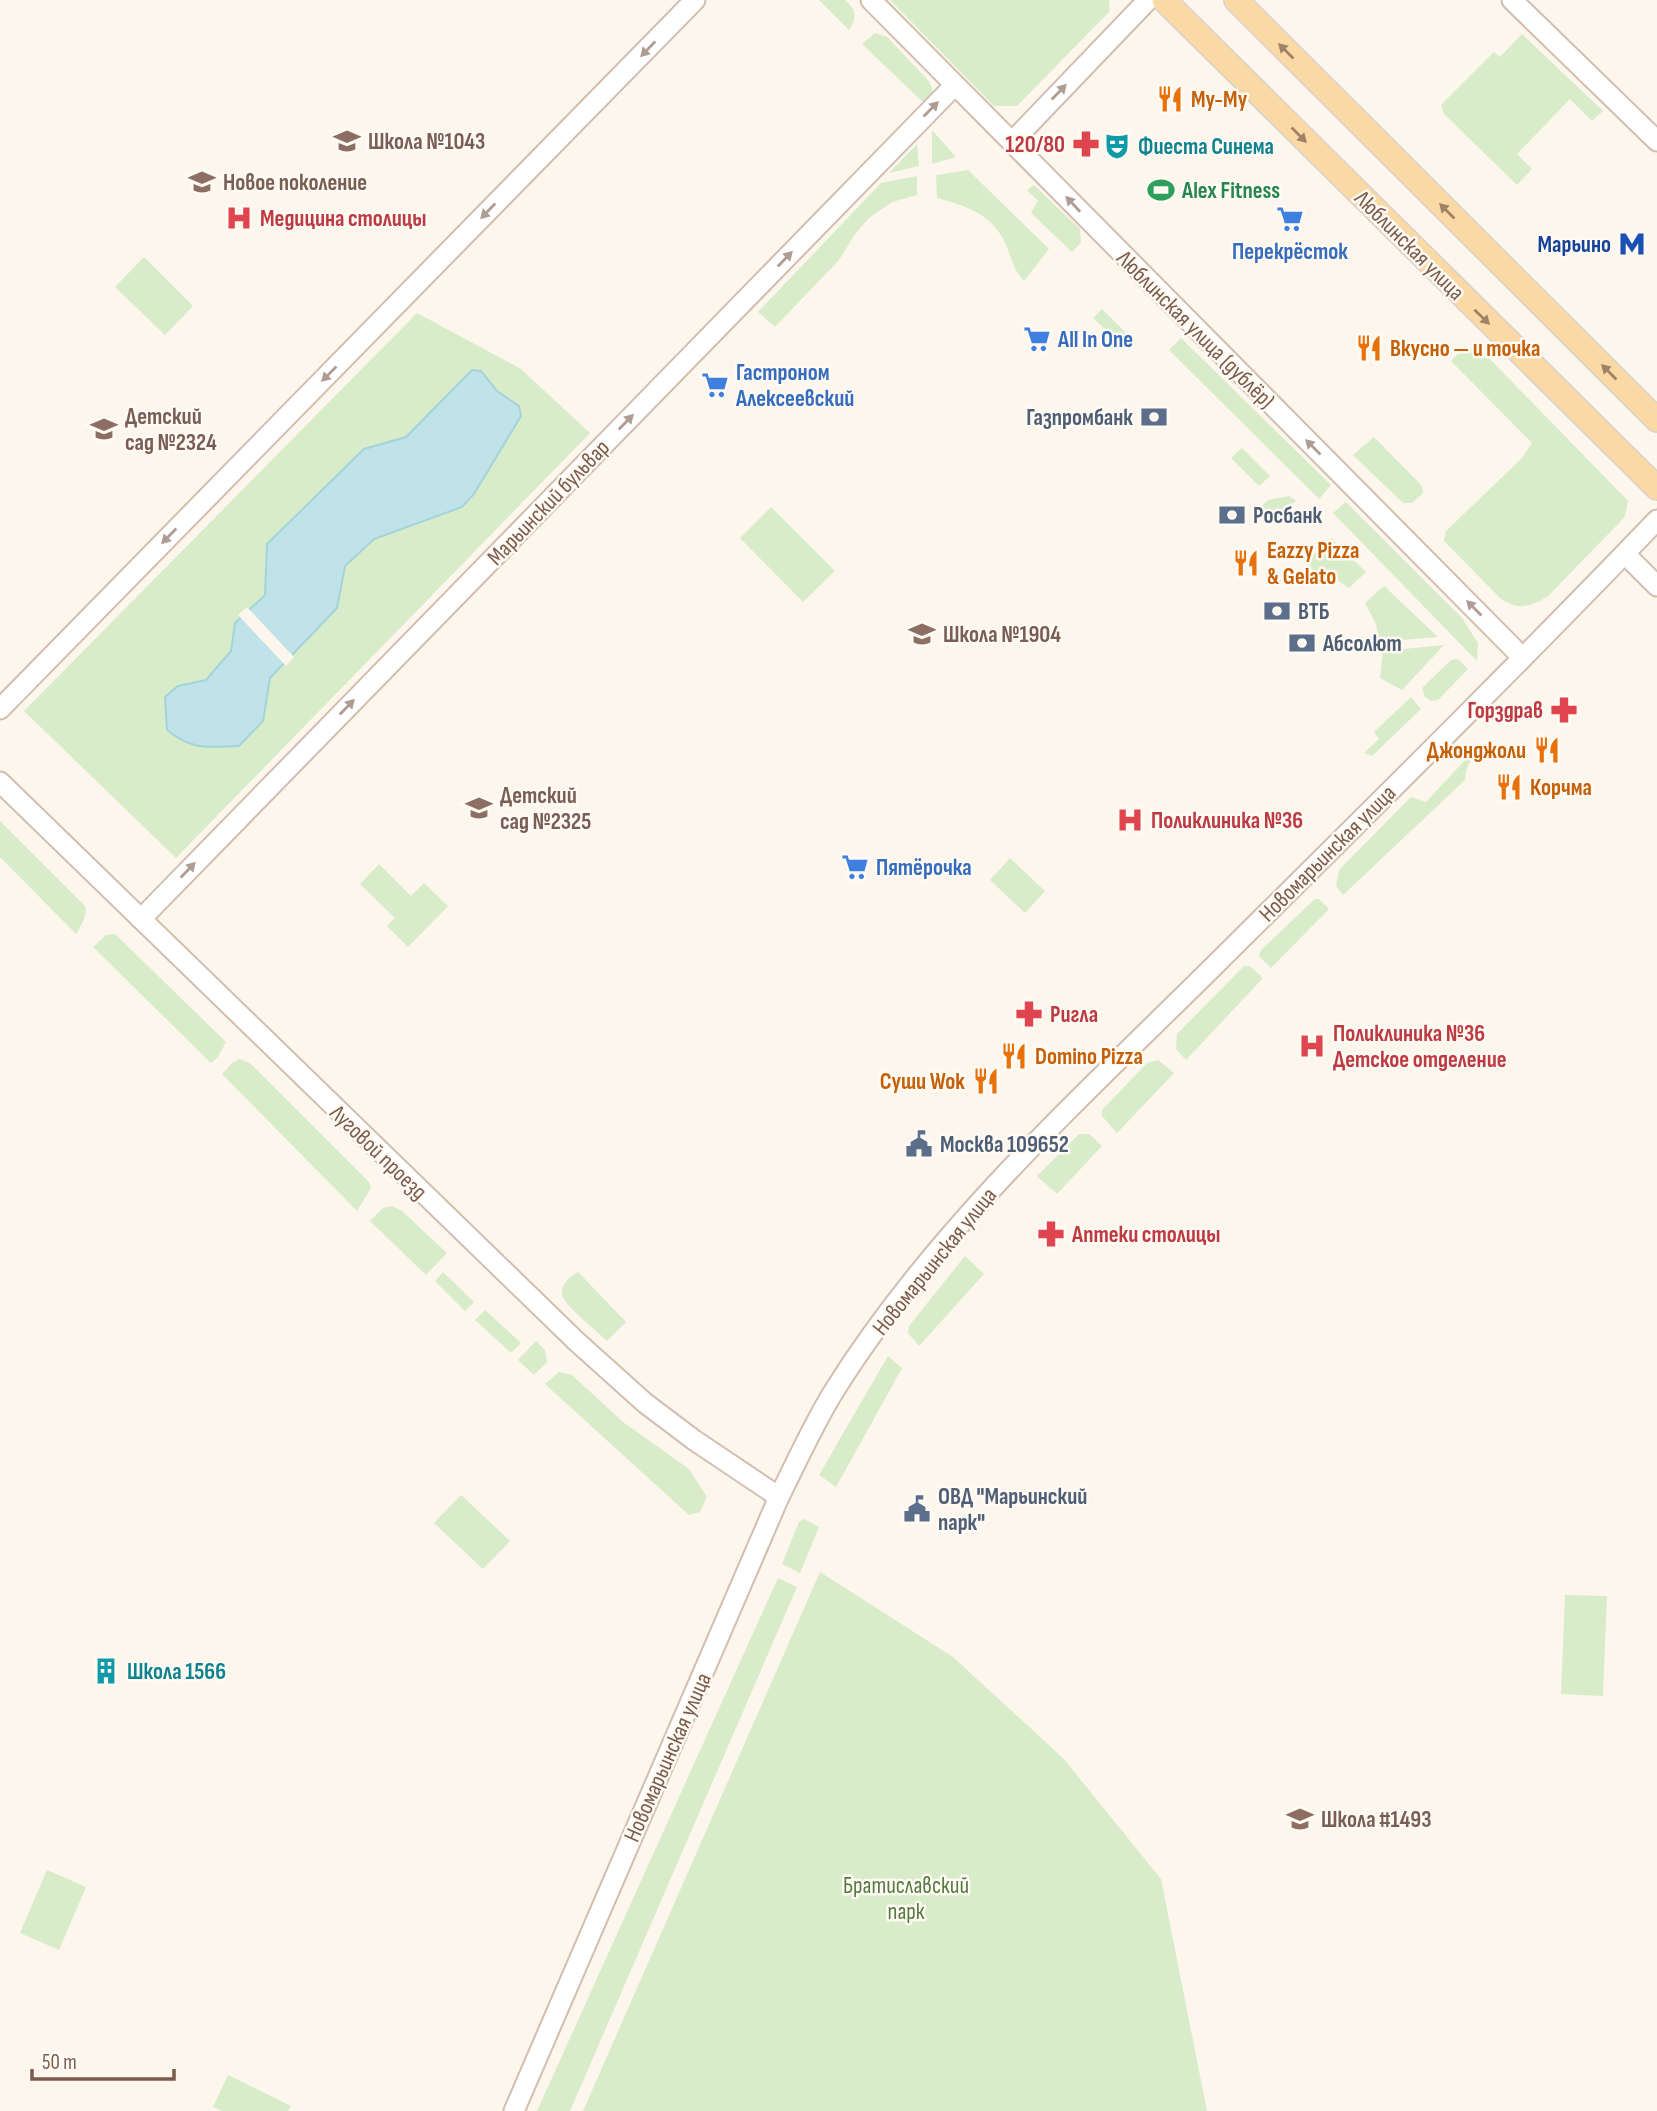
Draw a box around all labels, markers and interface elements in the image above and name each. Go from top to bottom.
one-way arrow [640,40,656,57]
one-way arrow [1278,42,1295,59]
one-way arrow [1050,84,1067,101]
restaurant icon: Му-Му [1155,84,1185,114]
place label: Му-Му [1191,86,1248,114]
one-way arrow [922,101,939,118]
school or university icon: Школа №1043 [332,126,362,156]
one-way arrow [1290,126,1307,142]
place label: Школа №1043 [368,128,485,156]
pharmacy icon: 120/80 [1071,129,1101,159]
place label: 120/80 [1005,131,1065,159]
theatre icon: Фиеста Синема [1102,131,1132,161]
place label: Фиеста Синема [1138,133,1274,161]
school or university icon: Новое поколение [187,167,217,197]
place label: Новое поколение [223,169,367,197]
sports icon: Alex Fitness [1146,175,1176,205]
place label: Alex Fitness [1181,177,1280,205]
street label: Люблинская улица [1348,184,1470,306]
one-way arrow [1065,196,1081,213]
hospital icon: Медицина столицы [224,203,254,233]
one-way arrow [480,203,497,220]
one-way arrow [1440,203,1456,220]
supermarket icon: Перекрёсток [1275,204,1305,234]
place label: Медицина столицы [260,205,427,233]
metro station icon: Марьино [1617,229,1647,259]
place label: Марьино [1538,231,1611,259]
place label: Перекрёсток [1232,238,1348,266]
street label: Люблинская улица (дублёр) [1110,244,1280,415]
one-way arrow [776,251,792,268]
one-way arrow [1474,309,1491,326]
supermarket icon: All In One [1022,324,1052,354]
place label: All In One [1057,326,1133,354]
restaurant icon: Вкусно — и точка [1354,333,1384,363]
place label: Вкусно — и точка [1390,335,1540,363]
place label: Гастроном Алексеевский [735,359,854,413]
one-way arrow [1600,363,1617,380]
one-way arrow [320,365,337,382]
supermarket icon: Гастроном Алексеевский [700,370,730,400]
bank icon: Газпромбанк [1139,402,1169,432]
place label: Детский сад №2324 [125,403,217,457]
place label: Газпромбанк [1026,404,1133,432]
school or university icon: Детский сад №2324 [89,414,119,444]
one-way arrow [617,414,634,430]
street label: Марьинский бульвар [482,434,616,571]
one-way arrow [1306,439,1322,456]
bank icon: Росбанк [1217,500,1247,530]
place label: Росбанк [1253,502,1323,530]
one-way arrow [162,527,178,544]
place label: Eazzy Pizza & Gelato [1267,537,1359,591]
restaurant icon: Eazzy Pizza & Gelato [1231,548,1261,578]
bank icon: ВТБ [1262,596,1292,626]
place label: ВТБ [1298,598,1330,626]
one-way arrow [1466,601,1483,617]
school or university icon: Школа №1904 [907,619,937,649]
place label: Школа №1904 [943,621,1061,649]
bank icon: Абсолют [1287,628,1317,658]
place label: Абсолют [1322,630,1402,658]
pharmacy icon: Горздрав [1549,695,1579,725]
place label: Горздрав [1468,697,1543,725]
one-way arrow [339,699,355,716]
restaurant icon: Джонджоли [1532,735,1562,765]
place label: Джонджоли [1427,737,1526,765]
restaurant icon: Корчма [1494,772,1524,802]
place label: Корчма [1530,774,1592,802]
street label: Новомарьинская улица [1253,779,1402,928]
place label: Детский сад №2325 [500,782,591,836]
school or university icon: Детский сад №2325 [464,793,494,823]
hospital icon: Поликлиника №36 [1115,805,1145,835]
place label: Поликлиника №36 [1151,807,1303,835]
supermarket icon: Пятёрочка [840,852,870,882]
place label: Пятёрочка [876,854,972,882]
one-way arrow [180,862,196,879]
pharmacy icon: Ригла [1014,999,1044,1029]
place label: Ригла [1050,1001,1098,1029]
place label: Поликлиника №36 Детское отделение [1333,1020,1507,1074]
hospital icon: Поликлиника №36 Детское отделение [1297,1031,1327,1061]
restaurant icon: Domino Pizza [999,1041,1029,1071]
place label: Domino Pizza [1035,1043,1143,1071]
restaurant icon: Суши Wok [971,1066,1001,1096]
place label: Суши Wok [880,1068,965,1096]
street label: Луговой проезд [323,1099,433,1206]
public building icon: Москва 109652 [904,1129,934,1159]
place label: Москва 109652 [940,1131,1069,1159]
street label: Новомарьинская улица [867,1182,1003,1341]
pharmacy icon: Аптеки столицы [1036,1219,1066,1249]
place label: Аптеки столицы [1071,1221,1220,1249]
place label: ОВД "Марьинский парк" [938,1483,1087,1537]
public building icon: ОВД "Марьинский парк" [902,1494,932,1524]
building icon: Школа 1566 [91,1656,121,1686]
place label: Школа 1566 [127,1658,226,1686]
street label: Новомарьинская улица [618,1668,718,1846]
school or university icon: Школа #1493 [1285,1804,1315,1834]
place label: Школа #1493 [1321,1806,1432,1834]
park label: Братиславский парк [843,1872,969,1926]
scale bar [32,2038,173,2082]
text: 50 m [42,2050,77,2075]

